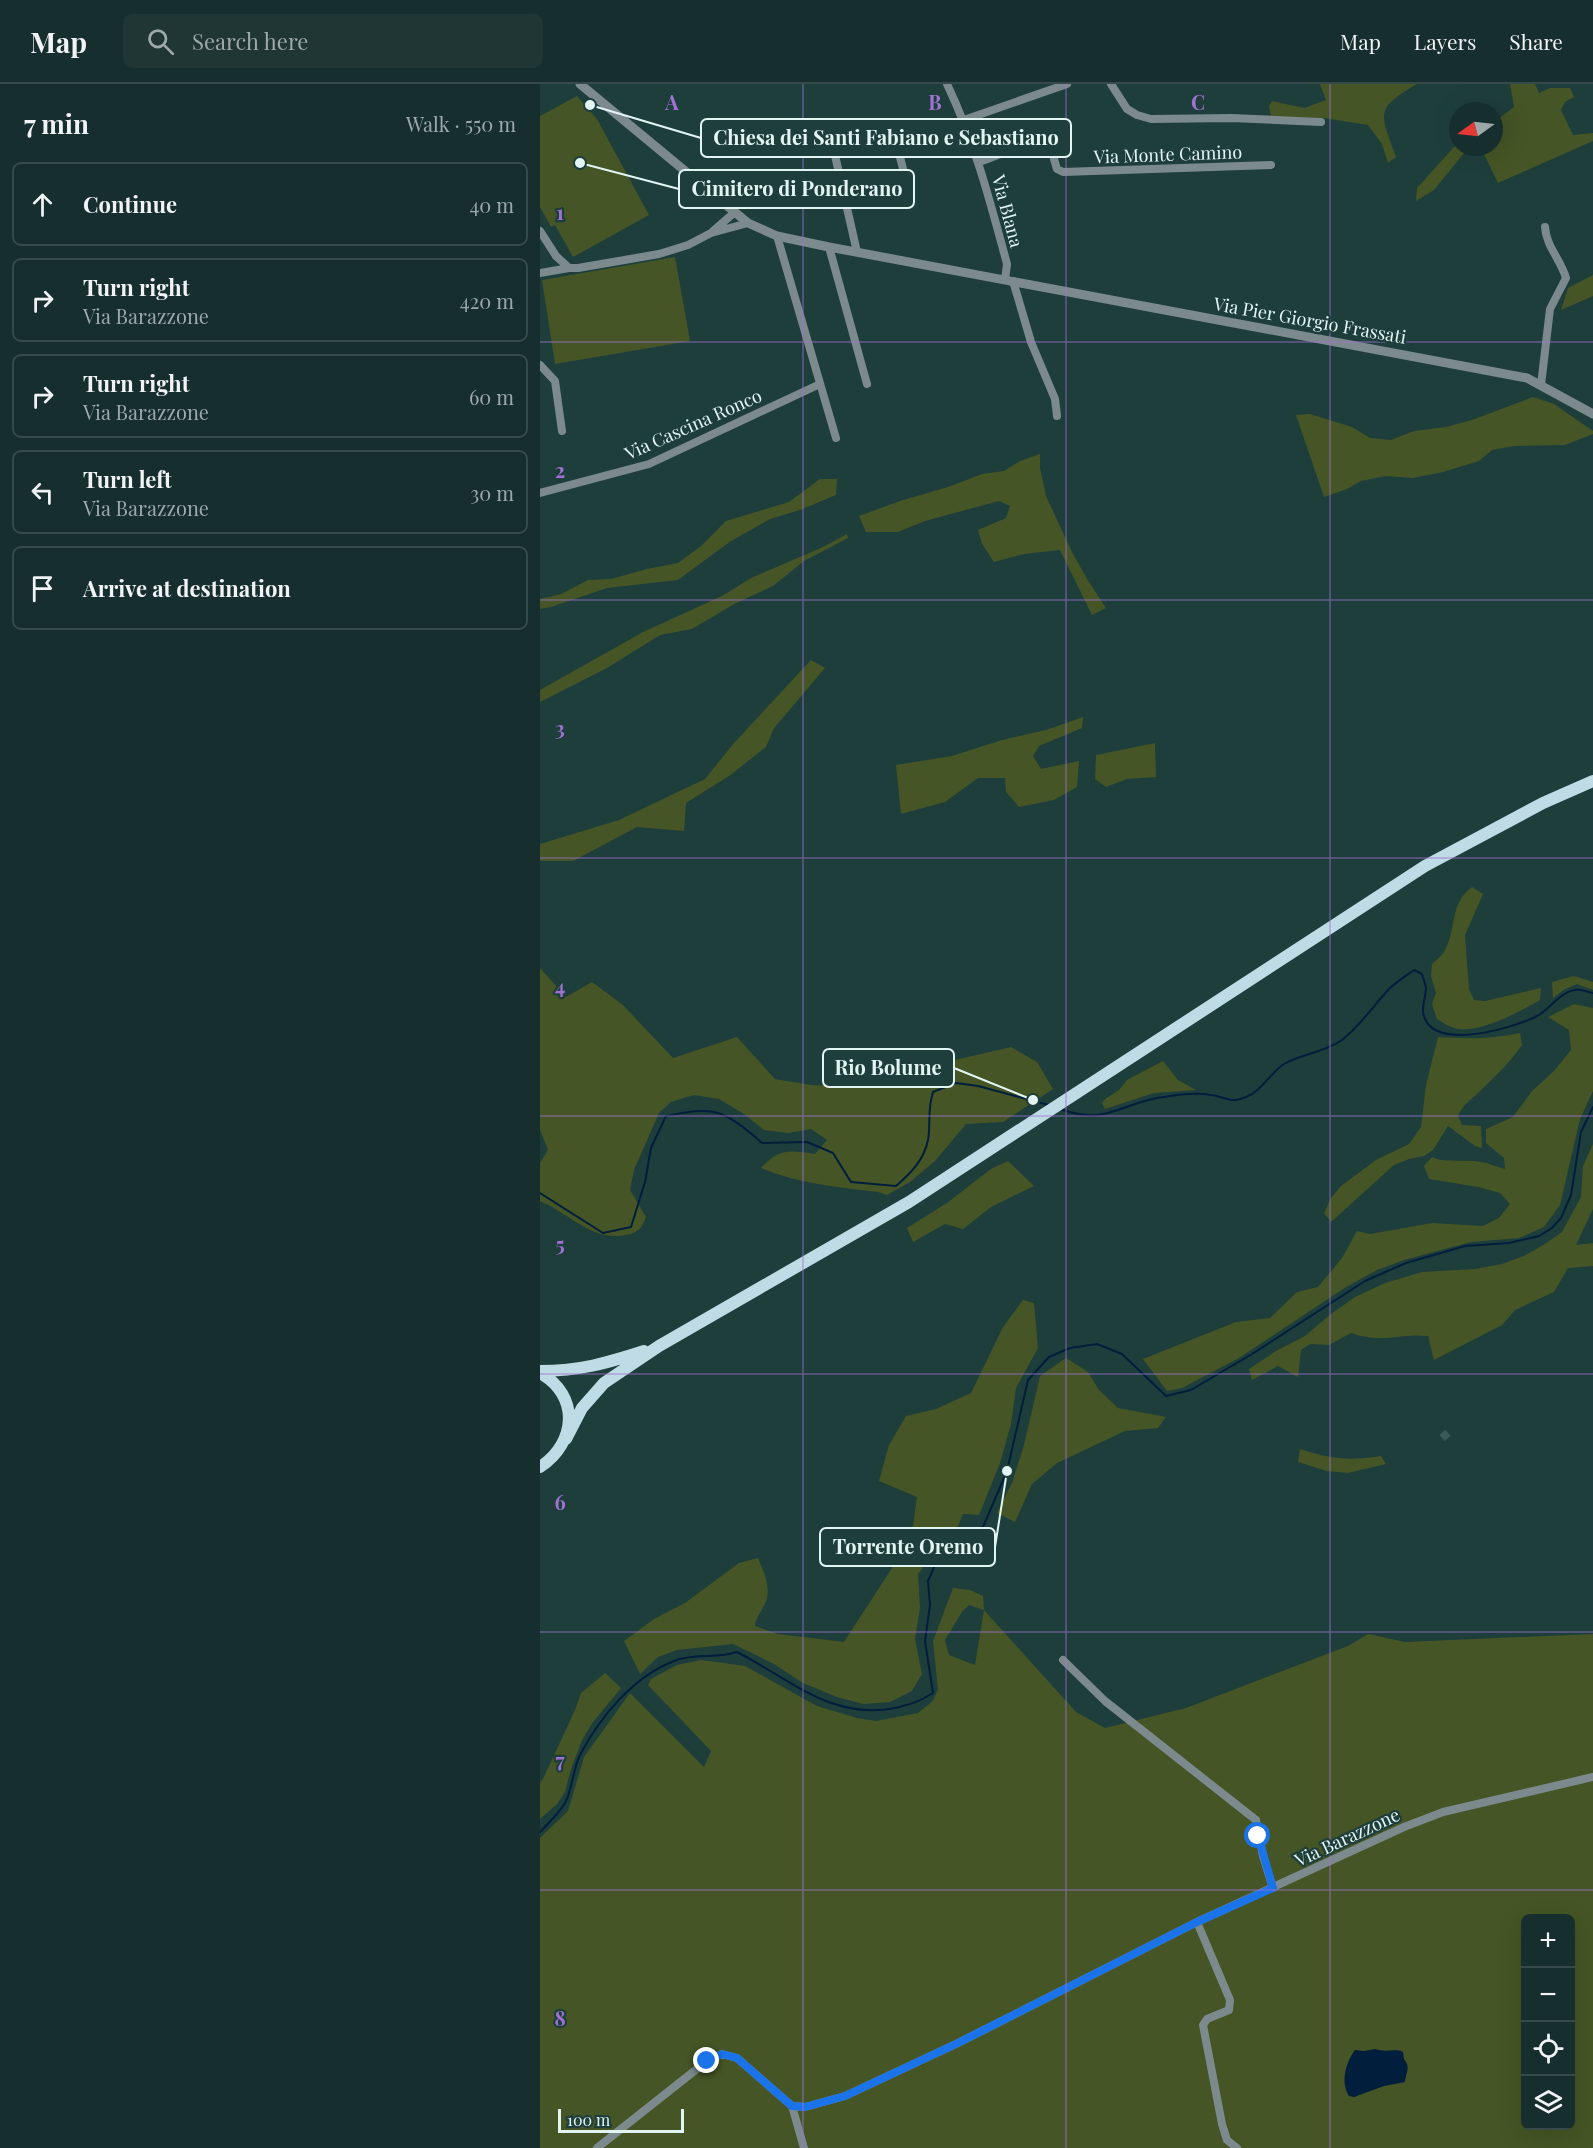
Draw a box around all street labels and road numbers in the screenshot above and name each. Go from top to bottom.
street label: Via Monte Camino [1092,139,1243,169]
street label: Via Blana [987,171,1029,250]
street label: Via Pier Giorgio Frassati [1211,291,1408,349]
street label: Via Cascina Ronco [620,383,765,465]
street label: Via Barazzone [1290,1802,1403,1872]

